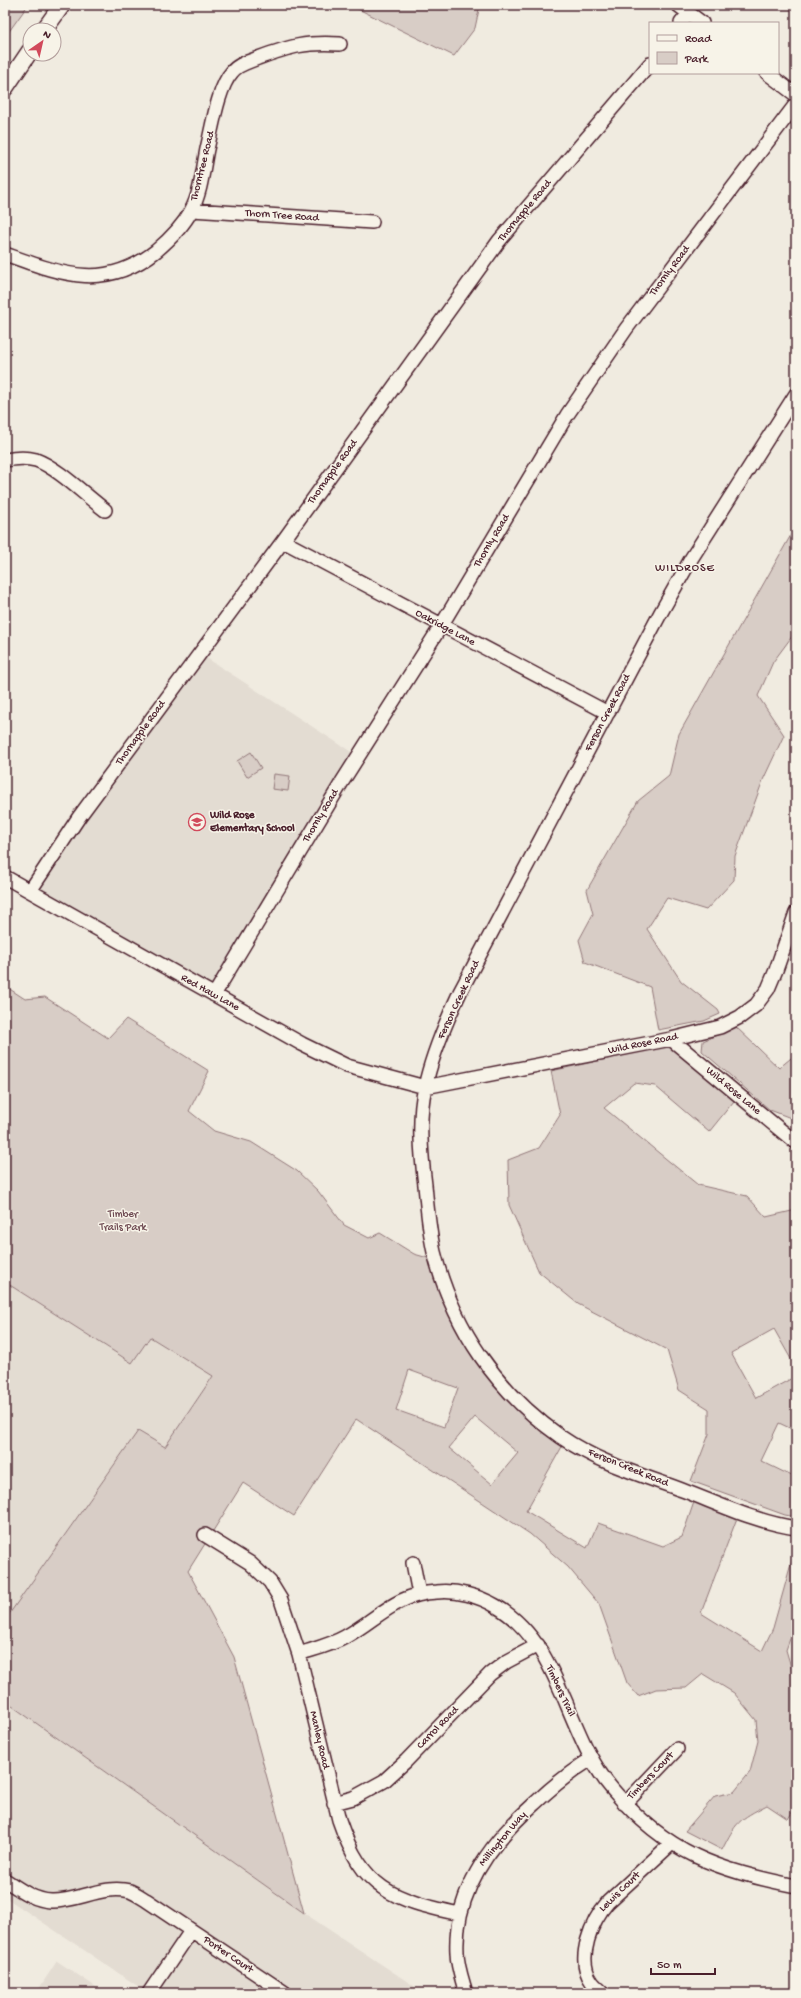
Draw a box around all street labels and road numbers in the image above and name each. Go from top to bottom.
street label: Thorntree Road [188,128,218,203]
street label: Thornapple Road [495,177,555,245]
street label: Thorn Tree Road [244,207,321,225]
street label: Thornly Road [647,242,694,299]
street label: Thornapple Road [305,436,361,507]
street label: Thornly Road [471,511,513,570]
street label: Oakridge Lane [413,607,477,649]
street label: Ferson Creek Road [582,671,634,754]
street label: Thornapple Road [113,697,169,768]
street label: Thornly Road [300,786,342,845]
street label: Ferson Creek Road [435,957,483,1042]
street label: Red Haw Lane [179,972,242,1014]
street label: Wild Rose Road [607,1030,681,1057]
street label: Wild Rose Lane [703,1065,763,1118]
street label: Ferson Creek Road [585,1446,671,1490]
street label: Timbers Trail [542,1662,577,1719]
street label: Carrol Road [415,1703,462,1752]
street label: Manley Road [307,1710,332,1772]
street label: Timbers Court [625,1749,678,1803]
street label: Millington Way [477,1809,530,1869]
street label: Lewis Court [597,1868,644,1915]
street label: Porter Court [200,1933,256,1977]

